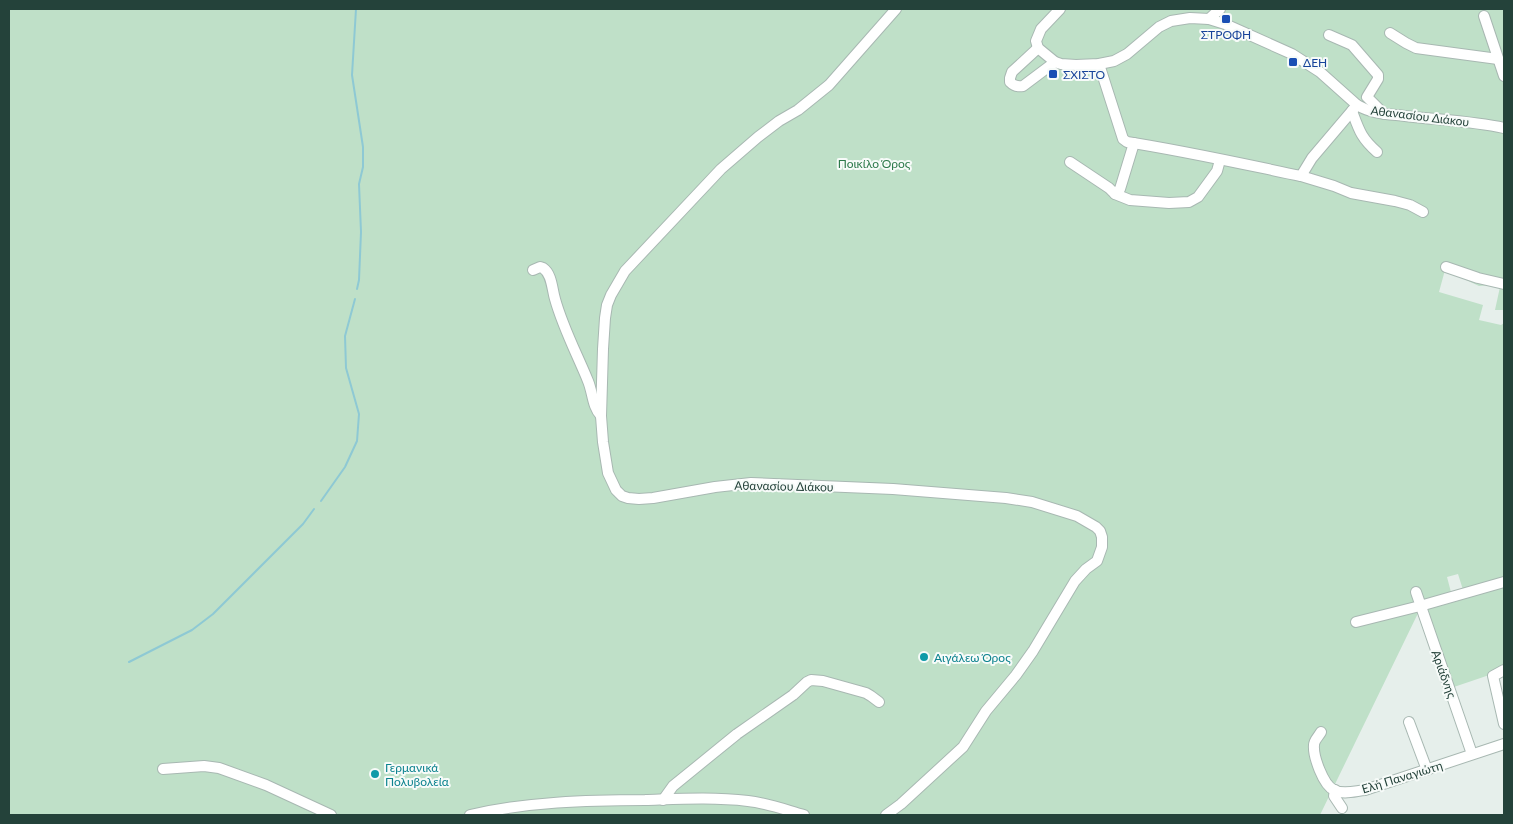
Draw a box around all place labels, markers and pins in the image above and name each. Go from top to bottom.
marker: ΣΤΡΟΦΗ [1220,13,1232,25]
place label: ΣΤΡΟΦΗ [1201,27,1251,42]
place label: ΔΕΗ [1303,55,1327,70]
marker: ΔΕΗ [1287,56,1299,68]
place label: ΣΧΙΣΤΟ [1063,67,1105,82]
marker: ΣΧΙΣΤΟ [1047,68,1059,80]
place label: Αιγάλεω Όρος [934,650,1011,665]
marker: Αιγάλεω Όρος [918,651,930,663]
place label: Γερμανικά Πολυβολεία [385,760,450,789]
marker: Γερμανικά Πολυβολεία [369,768,381,780]

